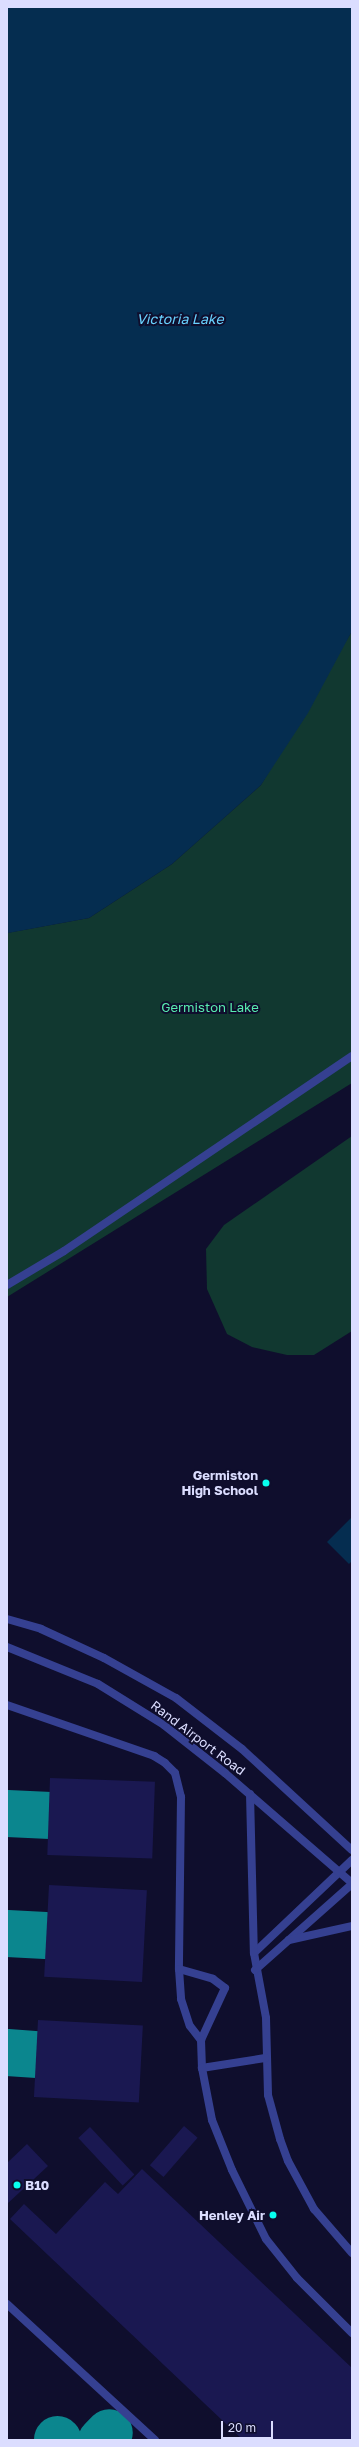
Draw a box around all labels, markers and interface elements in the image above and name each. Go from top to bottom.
water label: Victoria Lake [136,311,224,327]
park label: Germiston Lake [161,999,259,1015]
place label: Germiston High School [181,1468,258,1499]
marker: Germiston High School [261,1478,271,1488]
street label: Rand Airport Road [148,1697,248,1779]
place label: B10 [25,2177,49,2193]
marker: B10 [12,2180,22,2190]
place label: Henley Air [199,2207,265,2223]
marker: Henley Air [268,2210,278,2220]
scale bar [223,2413,275,2439]
text: 20 m [228,2420,256,2435]

